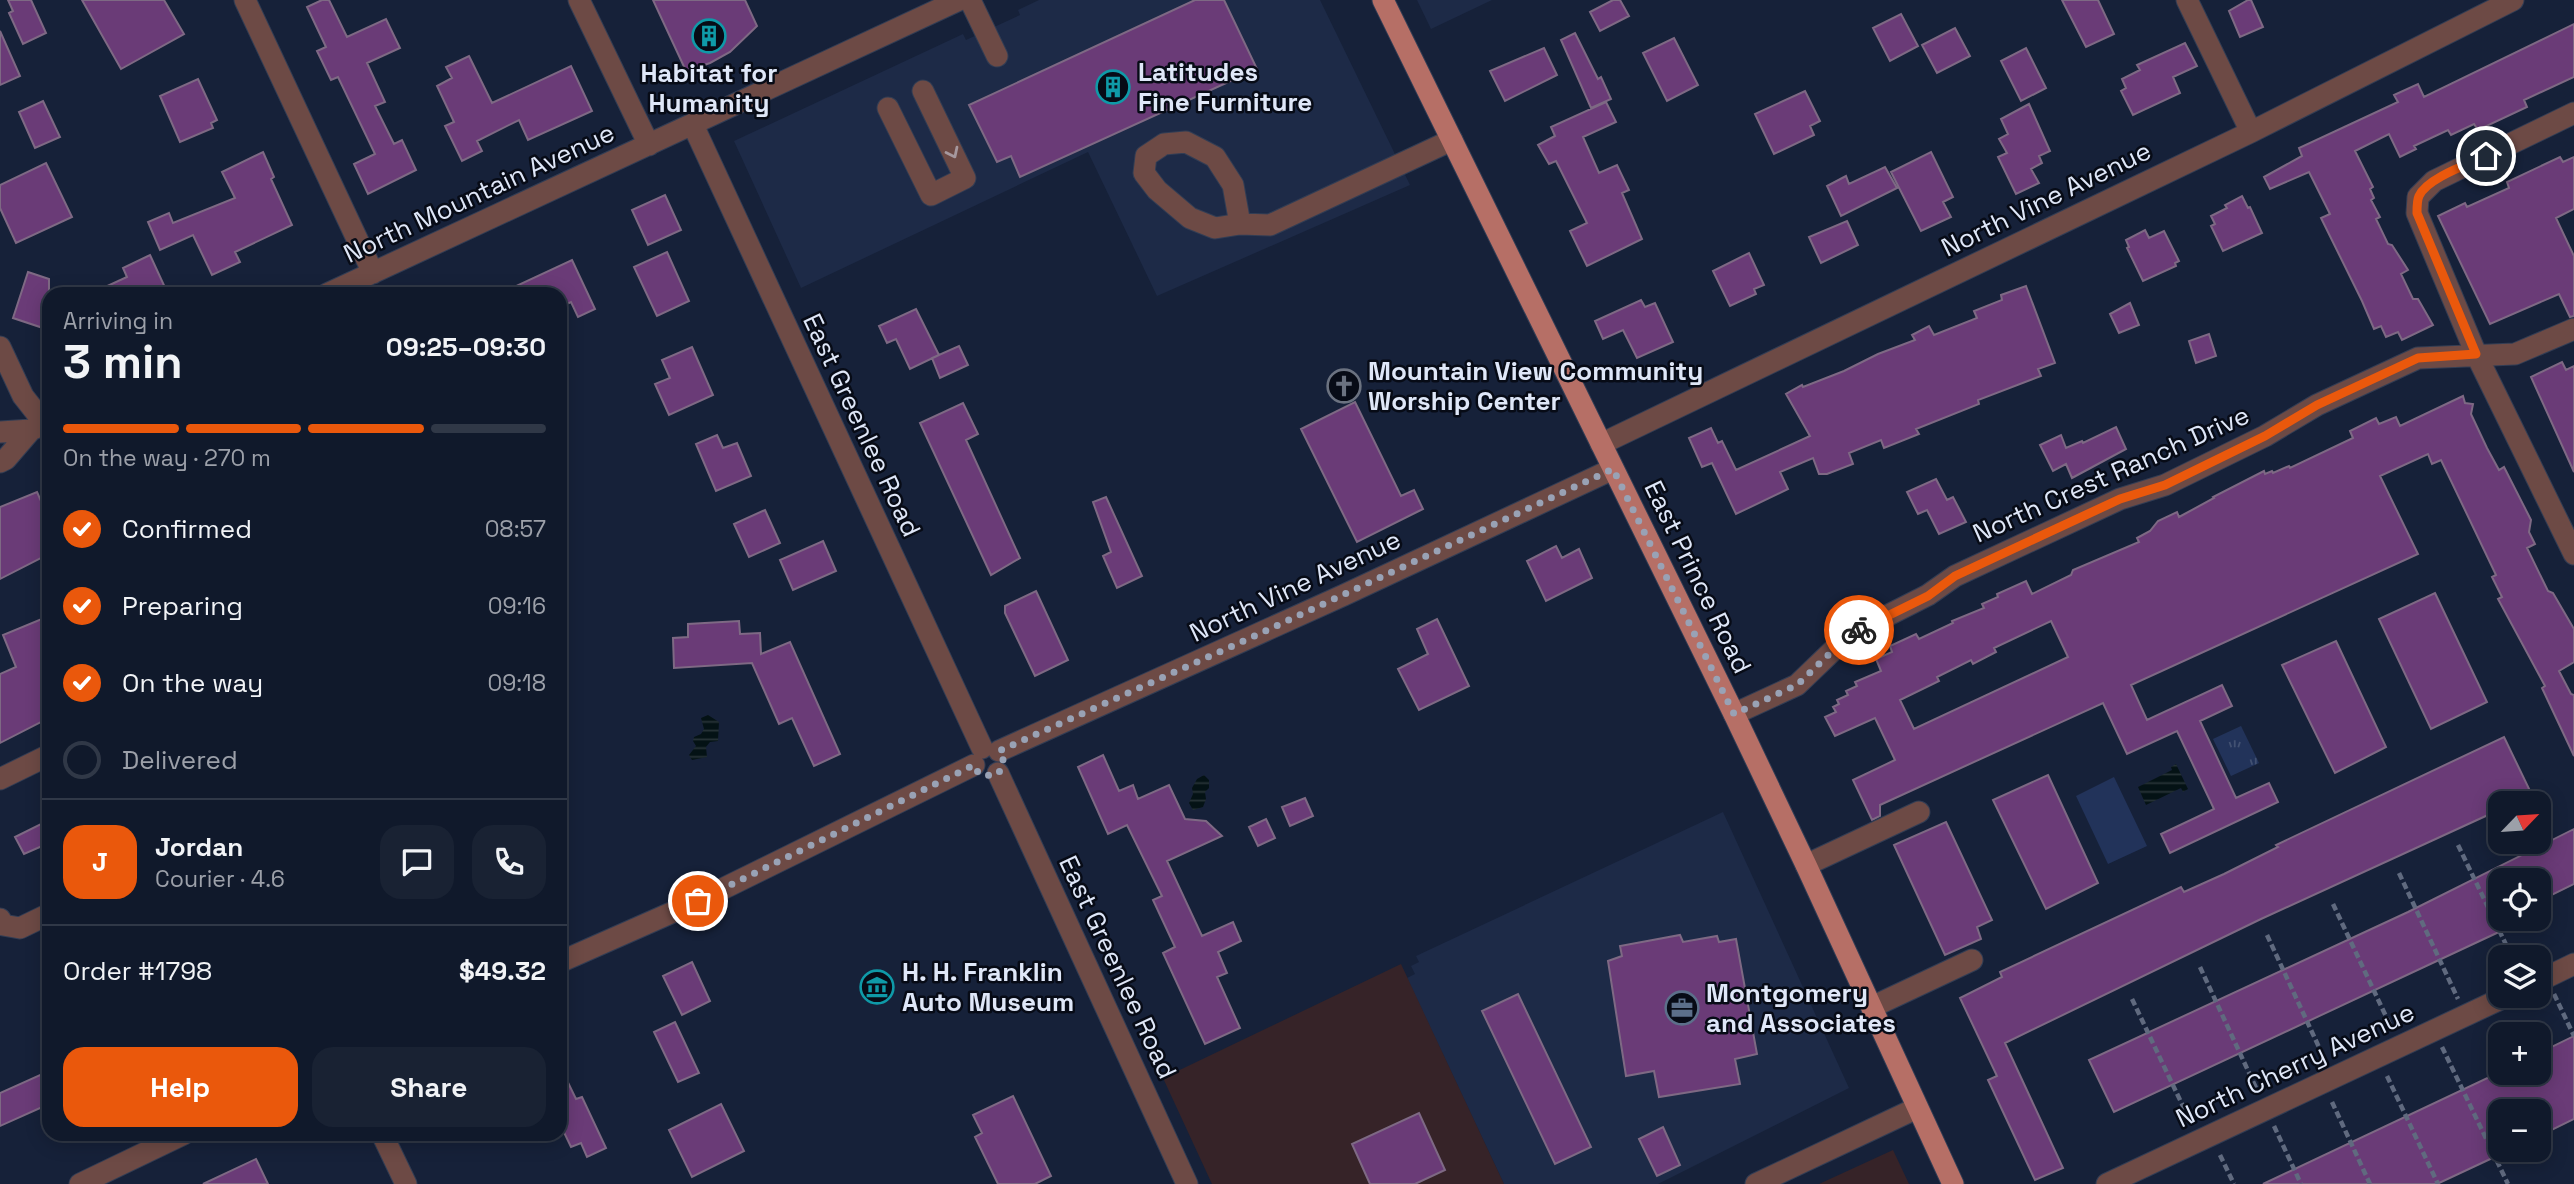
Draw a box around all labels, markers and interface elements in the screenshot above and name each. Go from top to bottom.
building icon: Habitat for Humanity [690,17,728,55]
place label: Latitudes Fine Furniture [1138,55,1312,119]
place label: Habitat for Humanity [640,56,778,120]
building icon: Latitudes Fine Furniture [1094,68,1132,106]
street label: North Mountain Avenue [338,115,620,271]
pin [2456,126,2516,186]
street label: North Vine Avenue [1935,133,2157,265]
icon: home [2467,137,2505,175]
one-way arrow [944,146,958,158]
text: Arriving in [63,306,173,336]
street label: East Greenlee Road [795,308,929,542]
text: 09:25–09:30 [386,330,546,364]
text: 3 min [63,333,183,391]
place label: Mountain View Community Worship Center [1368,354,1703,418]
church icon: Mountain View Community Worship Center [1325,367,1363,405]
street label: North Crest Ranch Drive [1968,398,2254,550]
text: On the way · 270 m [63,443,271,473]
street label: East Prince Road [1637,475,1759,679]
icon: check [63,510,101,548]
text: Confirmed [122,512,252,546]
text: 08:57 [485,514,546,544]
street label: North Vine Avenue [1184,522,1406,650]
icon: check [63,587,101,625]
text: Preparing [122,589,243,623]
text: 09:16 [488,591,546,621]
courier [1824,595,1894,665]
icon: bike [1840,611,1878,649]
icon: check [63,664,101,702]
text: On the way [122,666,263,700]
text: 09:18 [487,668,546,698]
text: Delivered [122,743,238,777]
north arrow [2488,791,2552,854]
map controls [2488,791,2551,1162]
button: chat [380,825,454,899]
button: phone [472,825,546,899]
text: Jordan [155,830,243,864]
text: J [92,845,108,879]
street label: East Greenlee Road [1051,850,1185,1084]
text: Courier · 4.6 [155,864,285,894]
button: locate [2488,868,2551,931]
pin [668,871,728,931]
icon: bag [679,882,717,920]
button: layers [2488,945,2551,1008]
text: Order #1798 [63,954,212,988]
text: $49.32 [459,954,546,988]
place label: H. H. Franklin Auto Museum [902,955,1074,1019]
museum icon: H. H. Franklin Auto Museum [858,968,896,1006]
place label: Montgomery and Associates [1706,976,1896,1040]
office icon: Montgomery and Associates [1663,989,1701,1027]
street label: North Cherry Avenue [2170,995,2420,1135]
button: + [2488,1022,2551,1085]
button: Help [63,1047,298,1127]
button: Share [312,1047,546,1127]
button: − [2488,1099,2551,1162]

